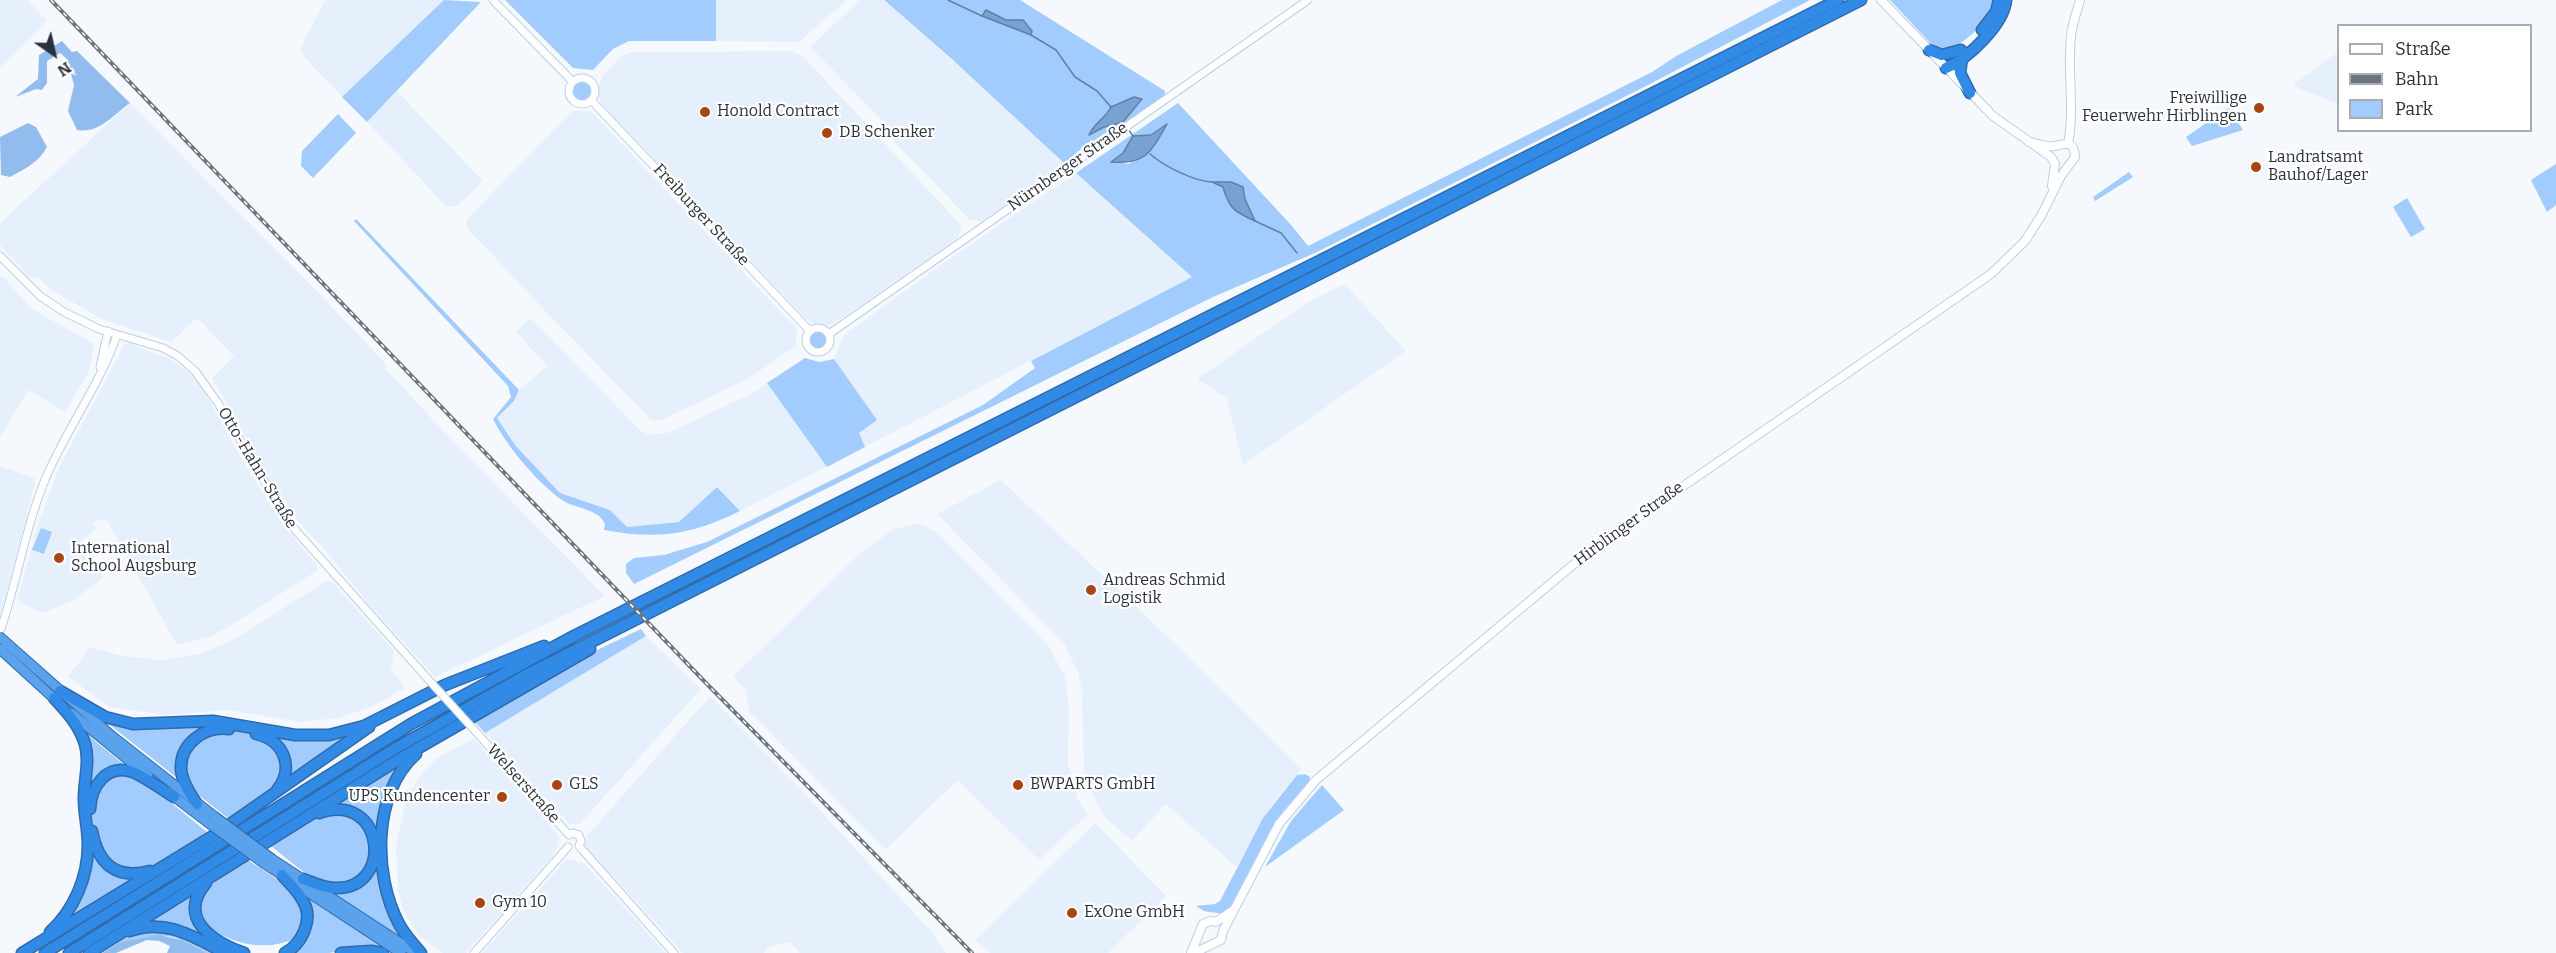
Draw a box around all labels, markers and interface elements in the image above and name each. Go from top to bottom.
north arrow [24,24,84,84]
legend [2337,24,2532,132]
text: Straße [2395,38,2451,60]
text: N [54,58,75,81]
text: Bahn [2395,68,2439,90]
place label: Freiwillige Feuerwehr Hirblingen [2082,89,2247,127]
text: Park [2395,98,2433,120]
marker: Freiwillige Feuerwehr Hirblingen [2252,101,2266,115]
place label: Honold Contract [717,102,839,122]
marker: Honold Contract [698,105,712,119]
street label: Nürnberger Straße [1004,119,1132,215]
place label: DB Schenker [839,123,934,143]
marker: DB Schenker [820,126,834,140]
place label: Landratsamt Bauhof/Lager [2268,148,2368,186]
street label: Freiburger Straße [649,160,753,270]
marker: Landratsamt Bauhof/Lager [2249,160,2263,174]
street label: Otto-Hahn-Straße [213,404,301,532]
street label: Hirblinger Straße [1571,478,1687,570]
place label: International School Augsburg [71,539,197,577]
marker: International School Augsburg [52,551,66,565]
place label: Andreas Schmid Logistik [1103,571,1225,609]
marker: Andreas Schmid Logistik [1084,583,1098,597]
street label: Welserstraße [483,741,563,827]
place label: GLS [569,775,599,795]
place label: BWPARTS GmbH [1030,775,1156,795]
marker: GLS [550,778,564,792]
marker: BWPARTS GmbH [1011,778,1025,792]
place label: UPS Kundencenter [349,787,490,807]
marker: UPS Kundencenter [495,790,509,804]
place label: Gym 10 [492,893,547,913]
marker: Gym 10 [473,896,487,910]
place label: ExOne GmbH [1084,903,1185,923]
marker: ExOne GmbH [1065,906,1079,920]

